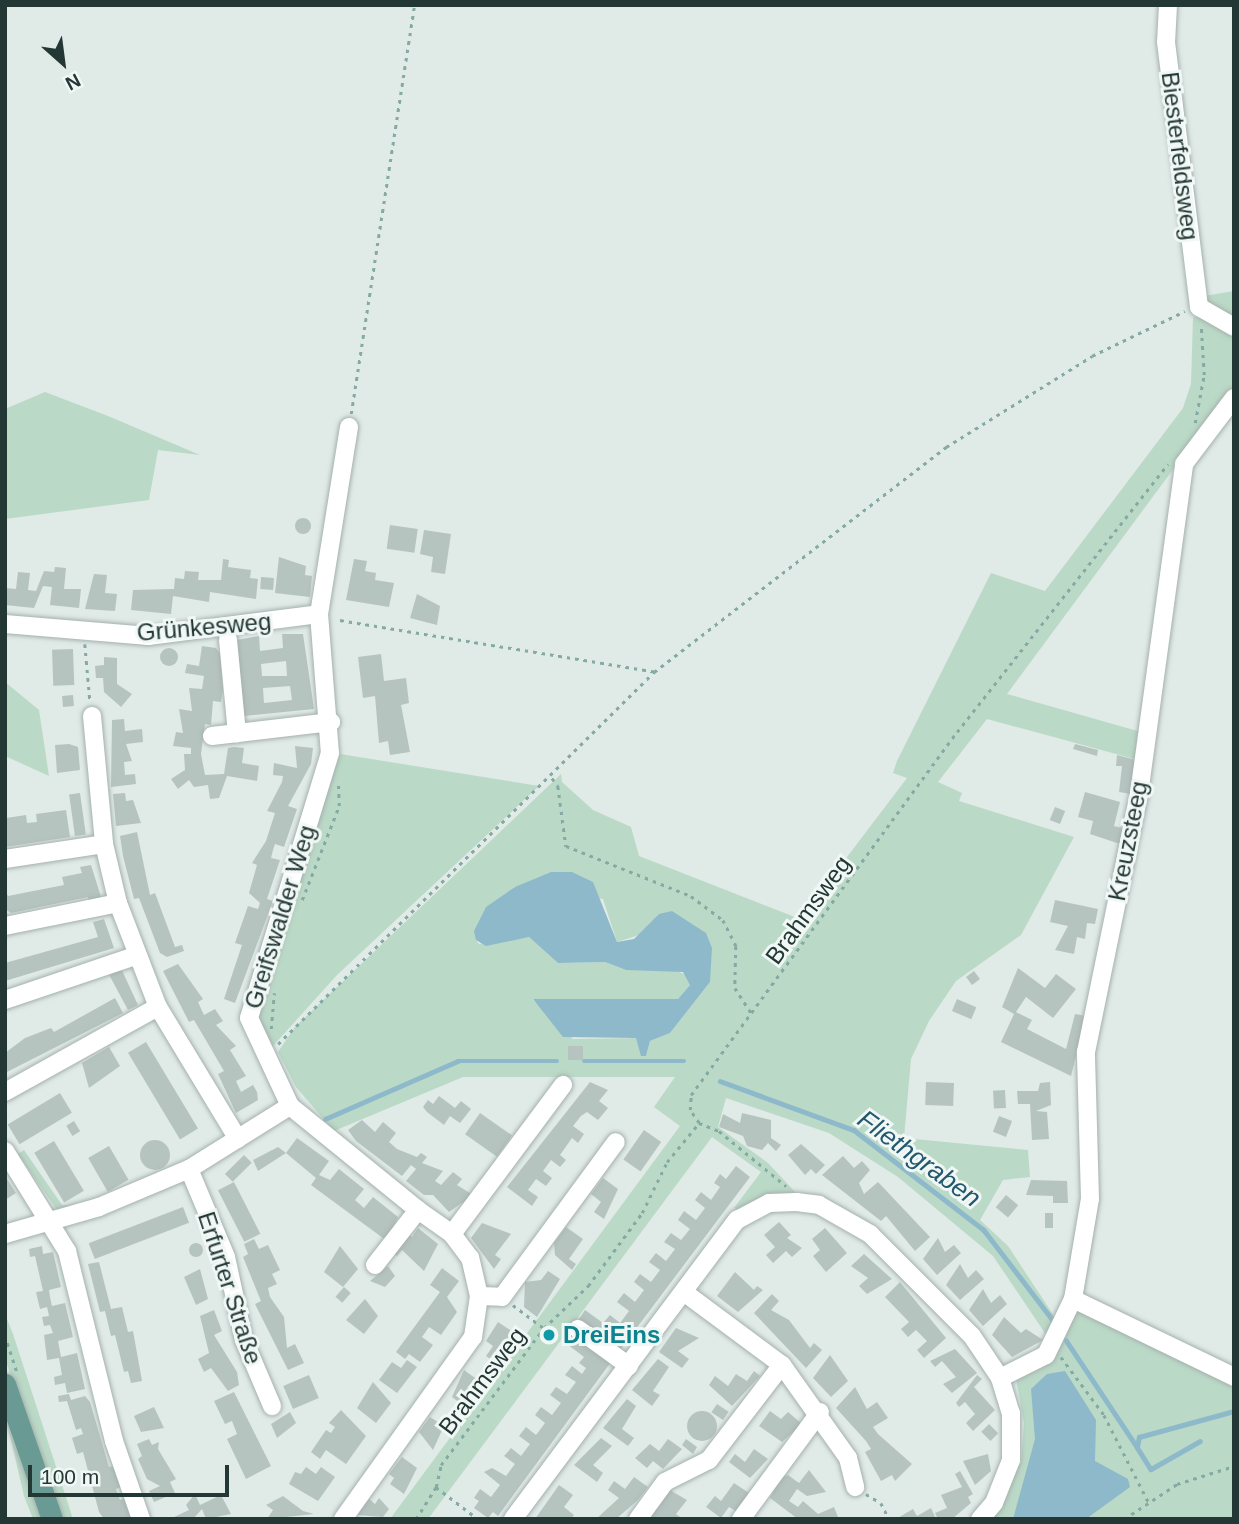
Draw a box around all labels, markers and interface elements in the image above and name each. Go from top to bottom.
north arrow [28,28,98,98]
text: N [62,69,84,94]
street label: Biesterfeldsweg [1155,70,1205,242]
street label: Grünkesweg [136,607,272,647]
street label: Kreuzsteeg [1102,779,1154,903]
street label: Greifswalder Weg [238,822,322,1012]
street label: Brahmsweg [759,850,857,970]
water label: Fliethgraben [851,1104,987,1214]
street label: Erfurter Straße [192,1208,268,1368]
place label: DreiEins [563,1321,660,1349]
street label: Brahmsweg [432,1322,532,1440]
marker: DreiEins [541,1327,557,1343]
scale bar [32,1450,233,1494]
text: 100 m [41,1465,99,1488]

